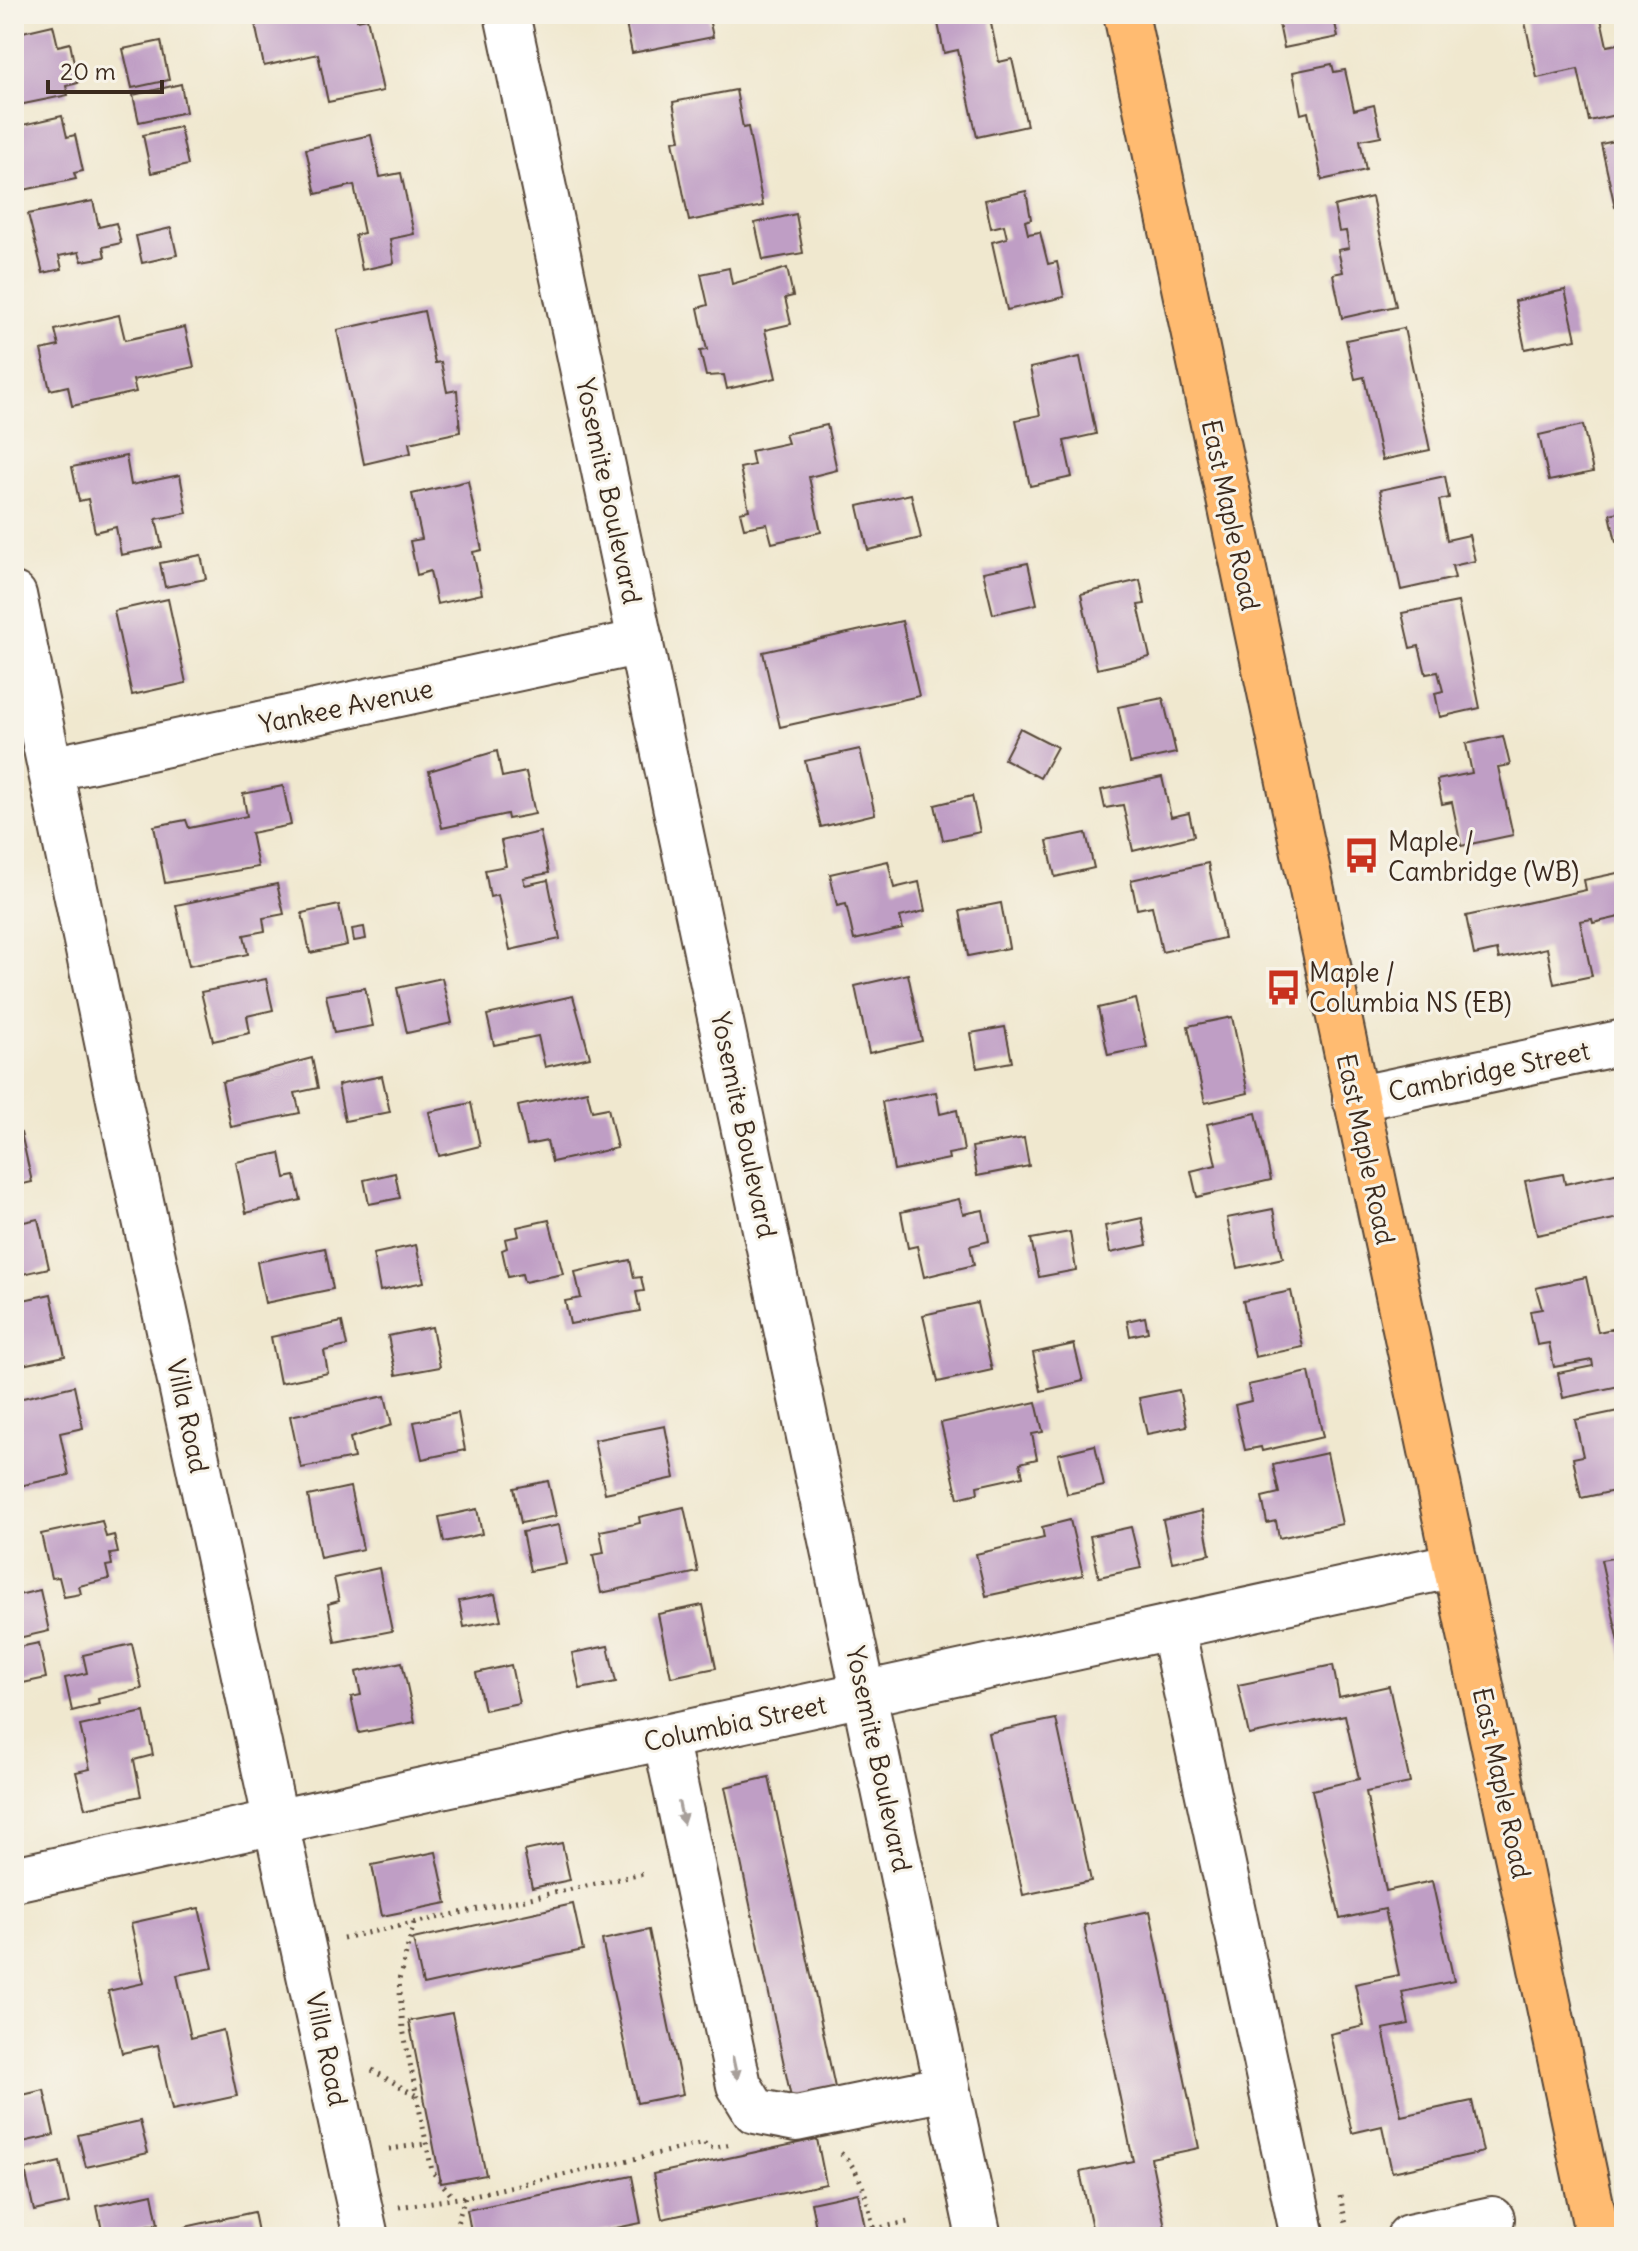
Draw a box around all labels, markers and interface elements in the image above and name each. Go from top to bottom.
scale bar [48,44,162,94]
text: 20 m [60,56,116,86]
street label: Yosemite Boulevard [569,375,649,607]
street label: East Maple Road [1195,417,1267,613]
street label: Yankee Avenue [256,671,436,741]
place label: Maple / Cambridge (WB) [1388,825,1579,888]
bus stop icon: Maple / Cambridge (WB) [1343,837,1381,875]
place label: Maple / Columbia NS (EB) [1309,956,1512,1019]
bus stop icon: Maple / Columbia NS (EB) [1264,968,1302,1006]
street label: Yosemite Boulevard [704,1009,784,1241]
street label: Cambridge Street [1385,1034,1593,1108]
street label: East Maple Road [1330,1051,1402,1247]
street label: Villa Road [160,1356,216,1476]
street label: Yosemite Boulevard [839,1643,919,1875]
street label: East Maple Road [1466,1685,1538,1881]
street label: Columbia Street [641,1687,830,1758]
one-way arrow [676,1801,688,1826]
street label: Villa Road [299,1989,355,2109]
one-way arrow [729,2055,742,2080]

